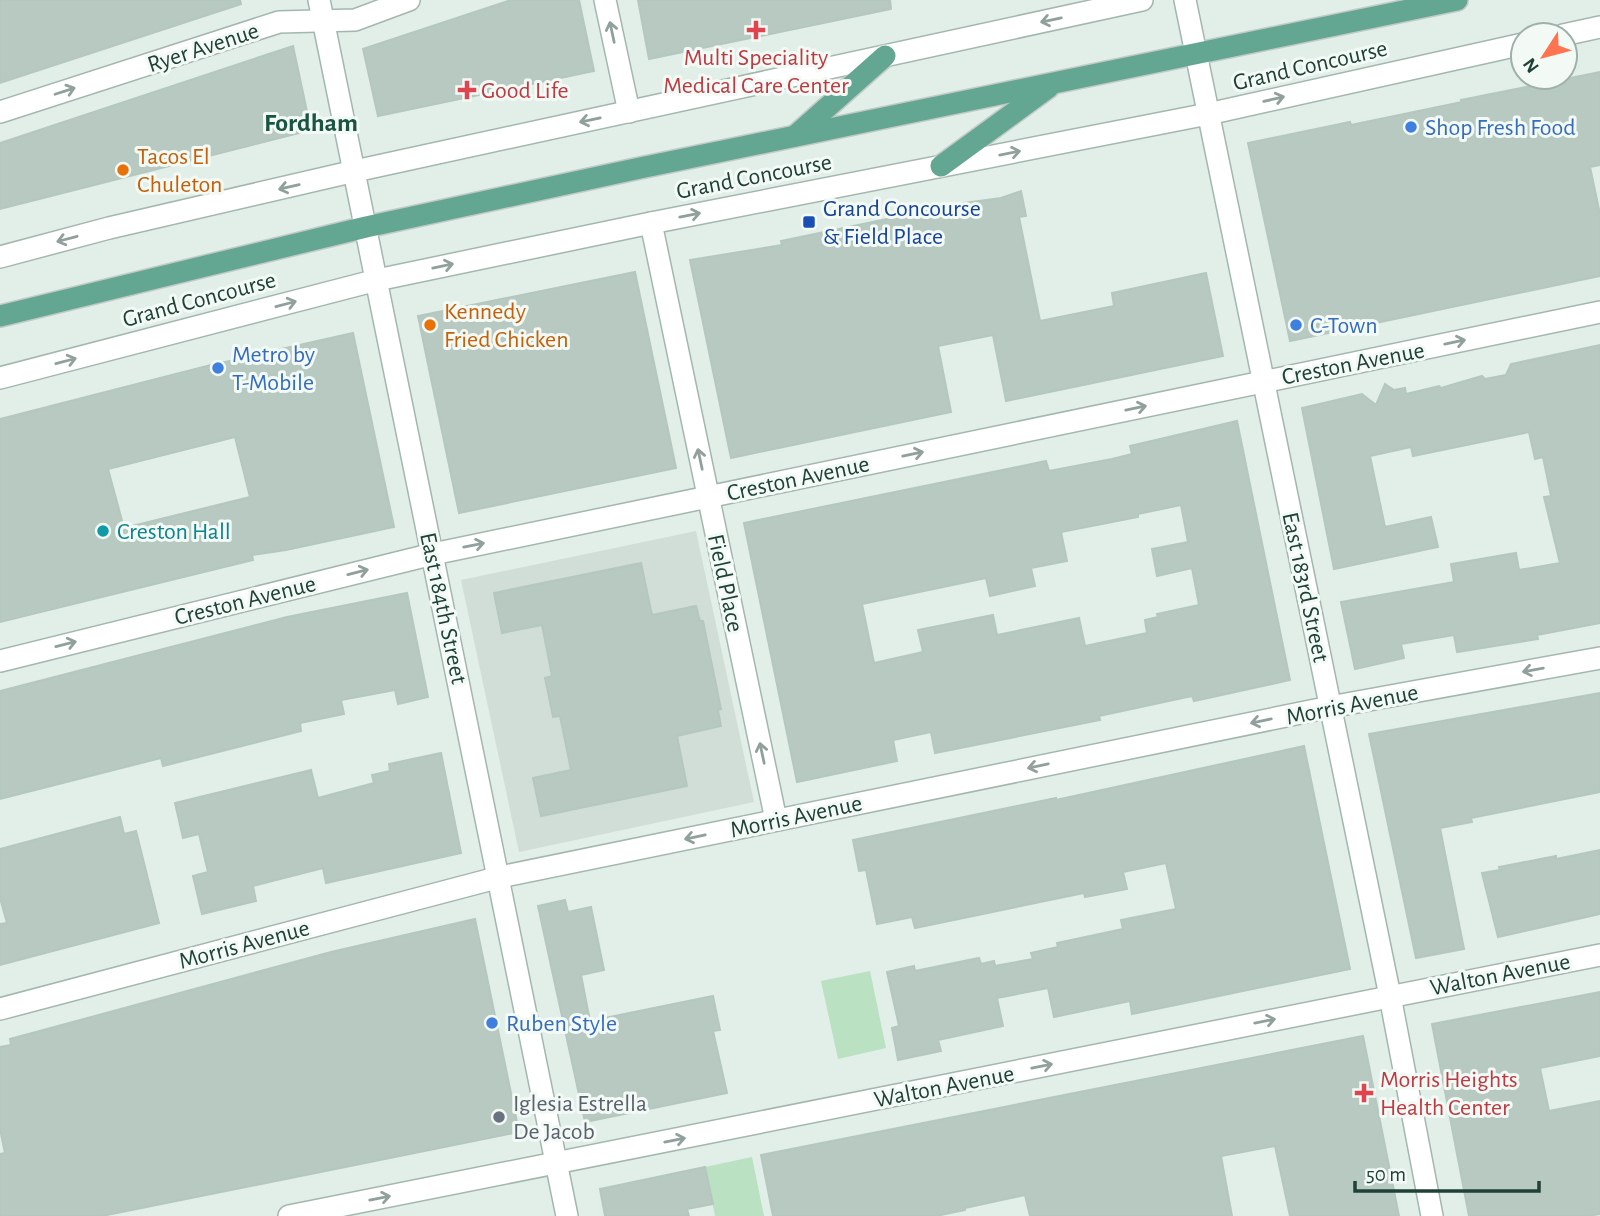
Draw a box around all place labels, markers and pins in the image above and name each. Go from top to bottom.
marker: Multi Speciality Medical Care Center [746,20,766,40]
place label: Multi Speciality Medical Care Center [663,46,849,98]
place label: Good Life [481,79,569,103]
marker: Good Life [459,82,475,98]
place label: Shop Fresh Food [1425,116,1576,140]
marker: Shop Fresh Food [1403,119,1419,135]
place label: Tacos El Chuleton [137,145,222,197]
marker: Tacos El Chuleton [115,162,131,178]
place label: Grand Concourse & Field Place [823,197,981,249]
marker: Grand Concourse & Field Place [801,214,817,230]
place label: Kennedy Fried Chicken [444,300,569,352]
place label: C-Town [1310,314,1378,338]
marker: Kennedy Fried Chicken [422,317,438,333]
marker: C-Town [1288,317,1304,333]
place label: Metro by T-Mobile [232,343,315,395]
marker: Metro by T-Mobile [210,360,226,376]
place label: Creston Hall [117,520,231,544]
marker: Creston Hall [95,523,111,539]
place label: Ruben Style [506,1012,617,1036]
marker: Ruben Style [484,1015,500,1031]
place label: Morris Heights Health Center [1380,1068,1518,1120]
marker: Morris Heights Health Center [1354,1083,1374,1103]
place label: Iglesia Estrella De Jacob [513,1092,647,1144]
marker: Iglesia Estrella De Jacob [491,1109,507,1125]

